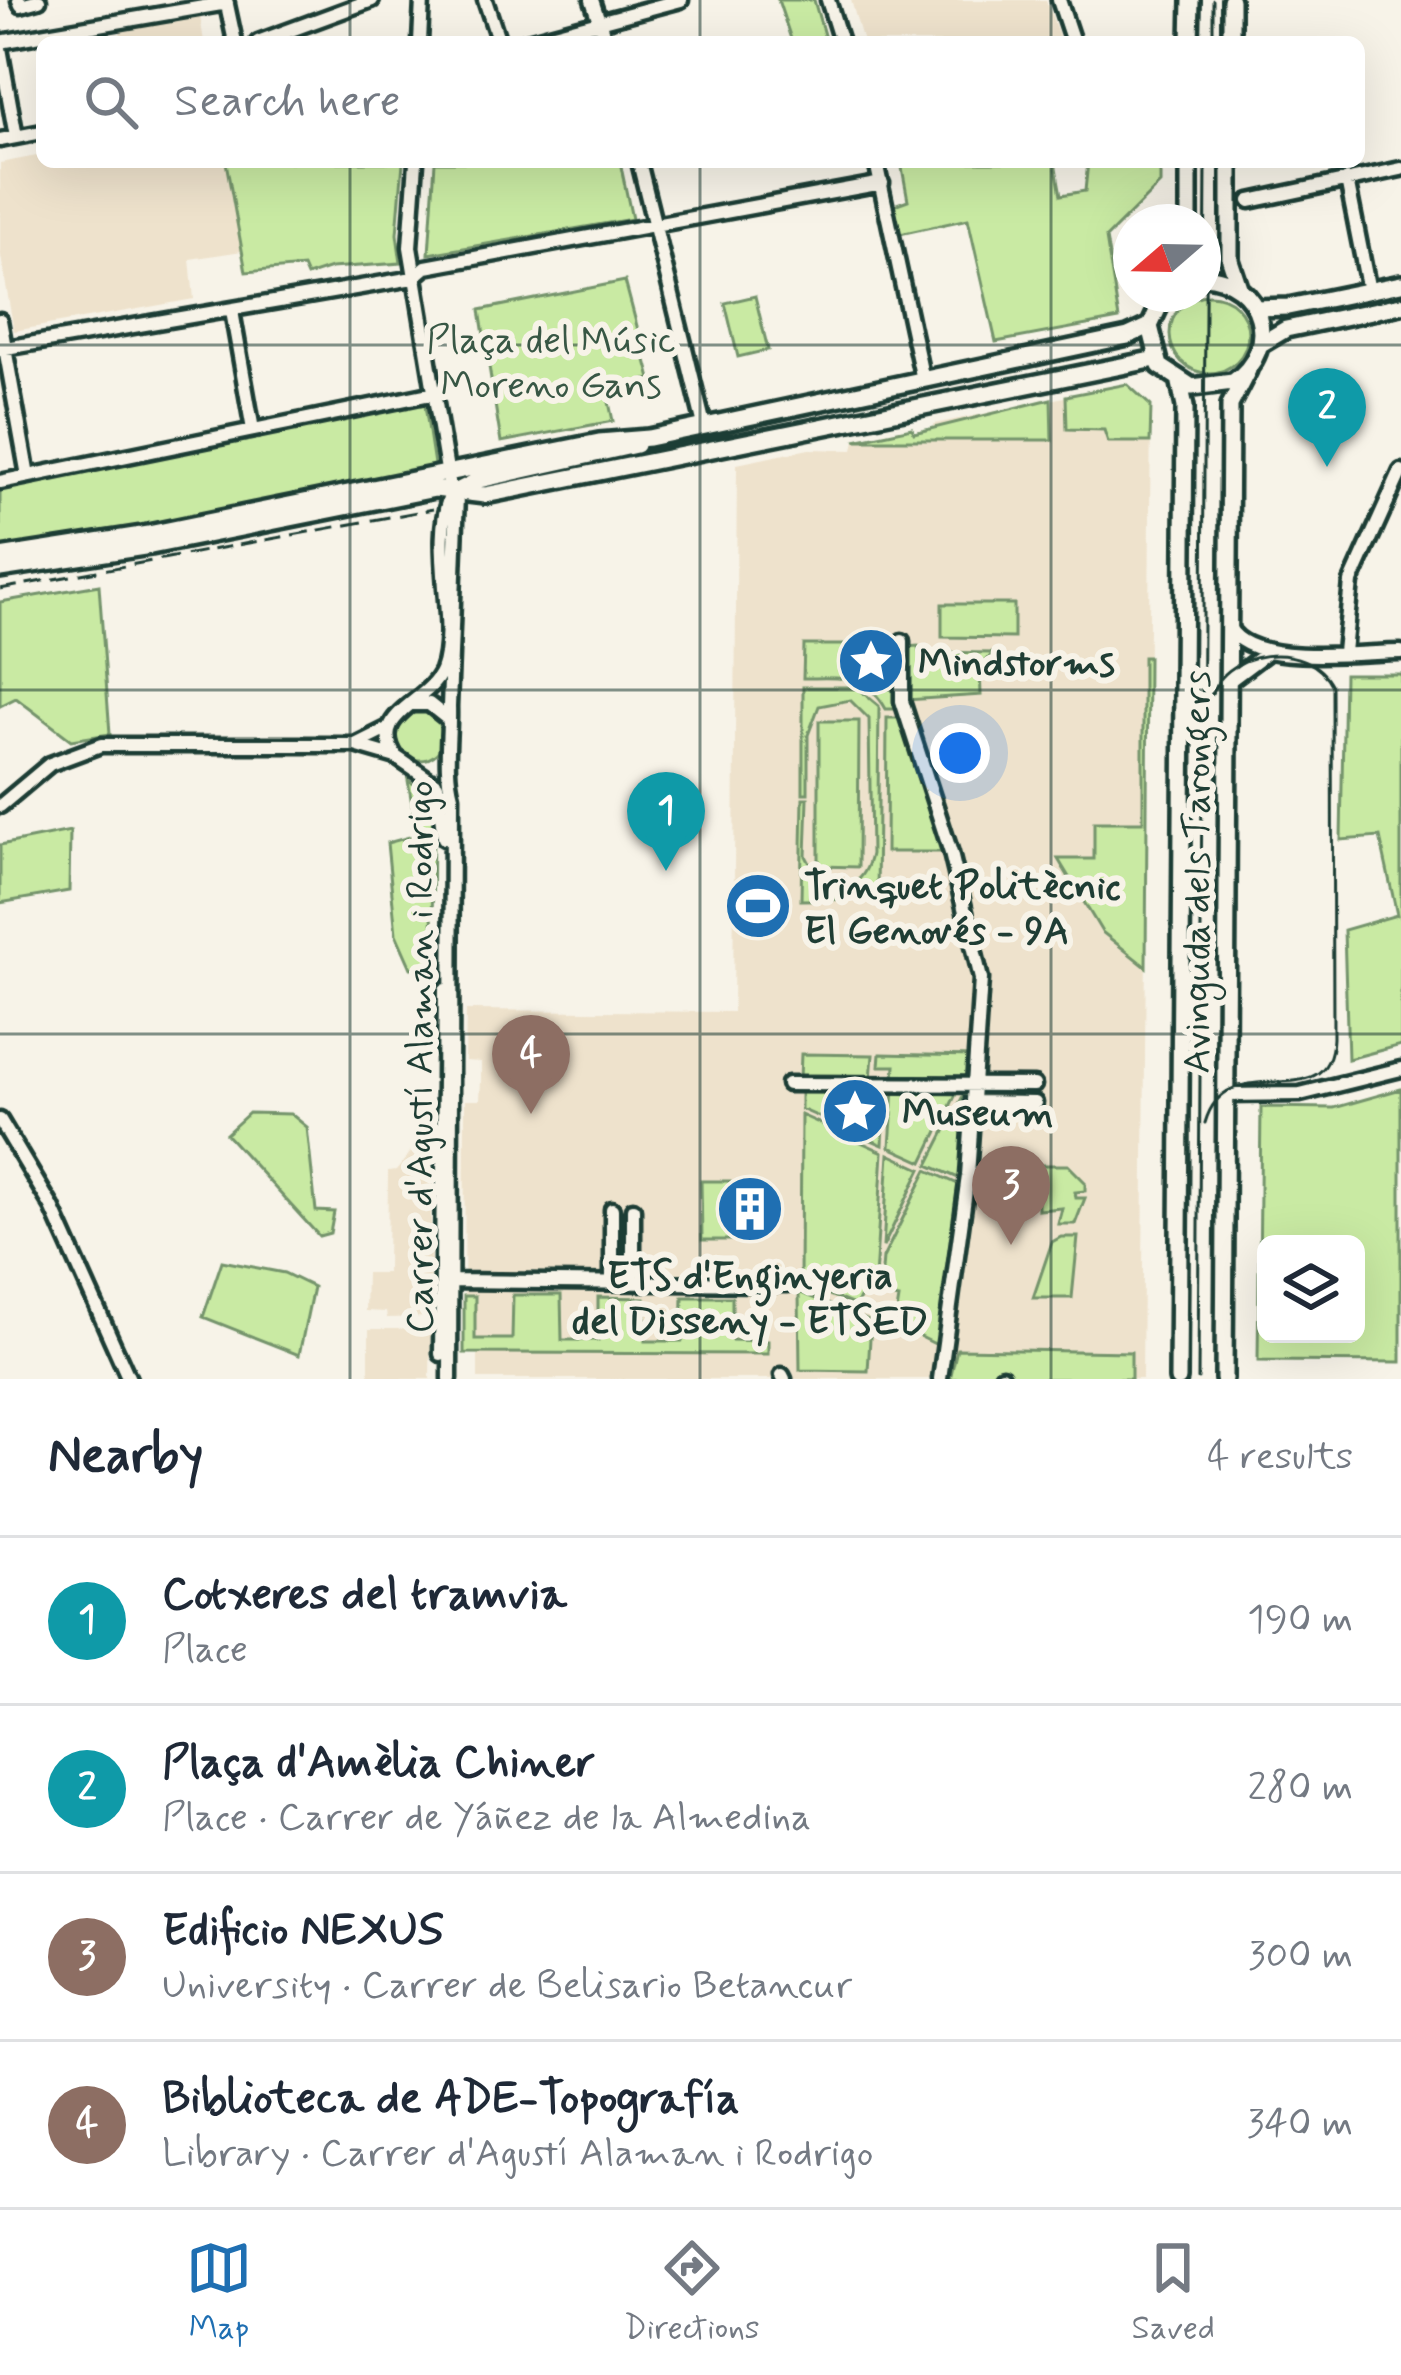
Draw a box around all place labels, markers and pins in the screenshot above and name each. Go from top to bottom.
pin: 2 [1288,368,1366,467]
place icon: Mindstorms [836,626,906,696]
place label: Mindstorms [918,639,1115,690]
pin: 1 [627,772,705,871]
place label: Trinquet Politècnic El Genovés - 9A [804,862,1121,958]
sports icon: Trinquet Politècnic El Genovés - 9A [723,871,793,941]
pin: 4 [492,1015,570,1114]
place icon: Museum [820,1076,890,1146]
place label: Museum [902,1089,1054,1140]
pin: 3 [972,1146,1050,1245]
building icon: ETS d'Enginyeria del Disseny - ETSED [715,1174,785,1244]
place label: ETS d'Enginyeria del Disseny - ETSED [572,1252,928,1348]

